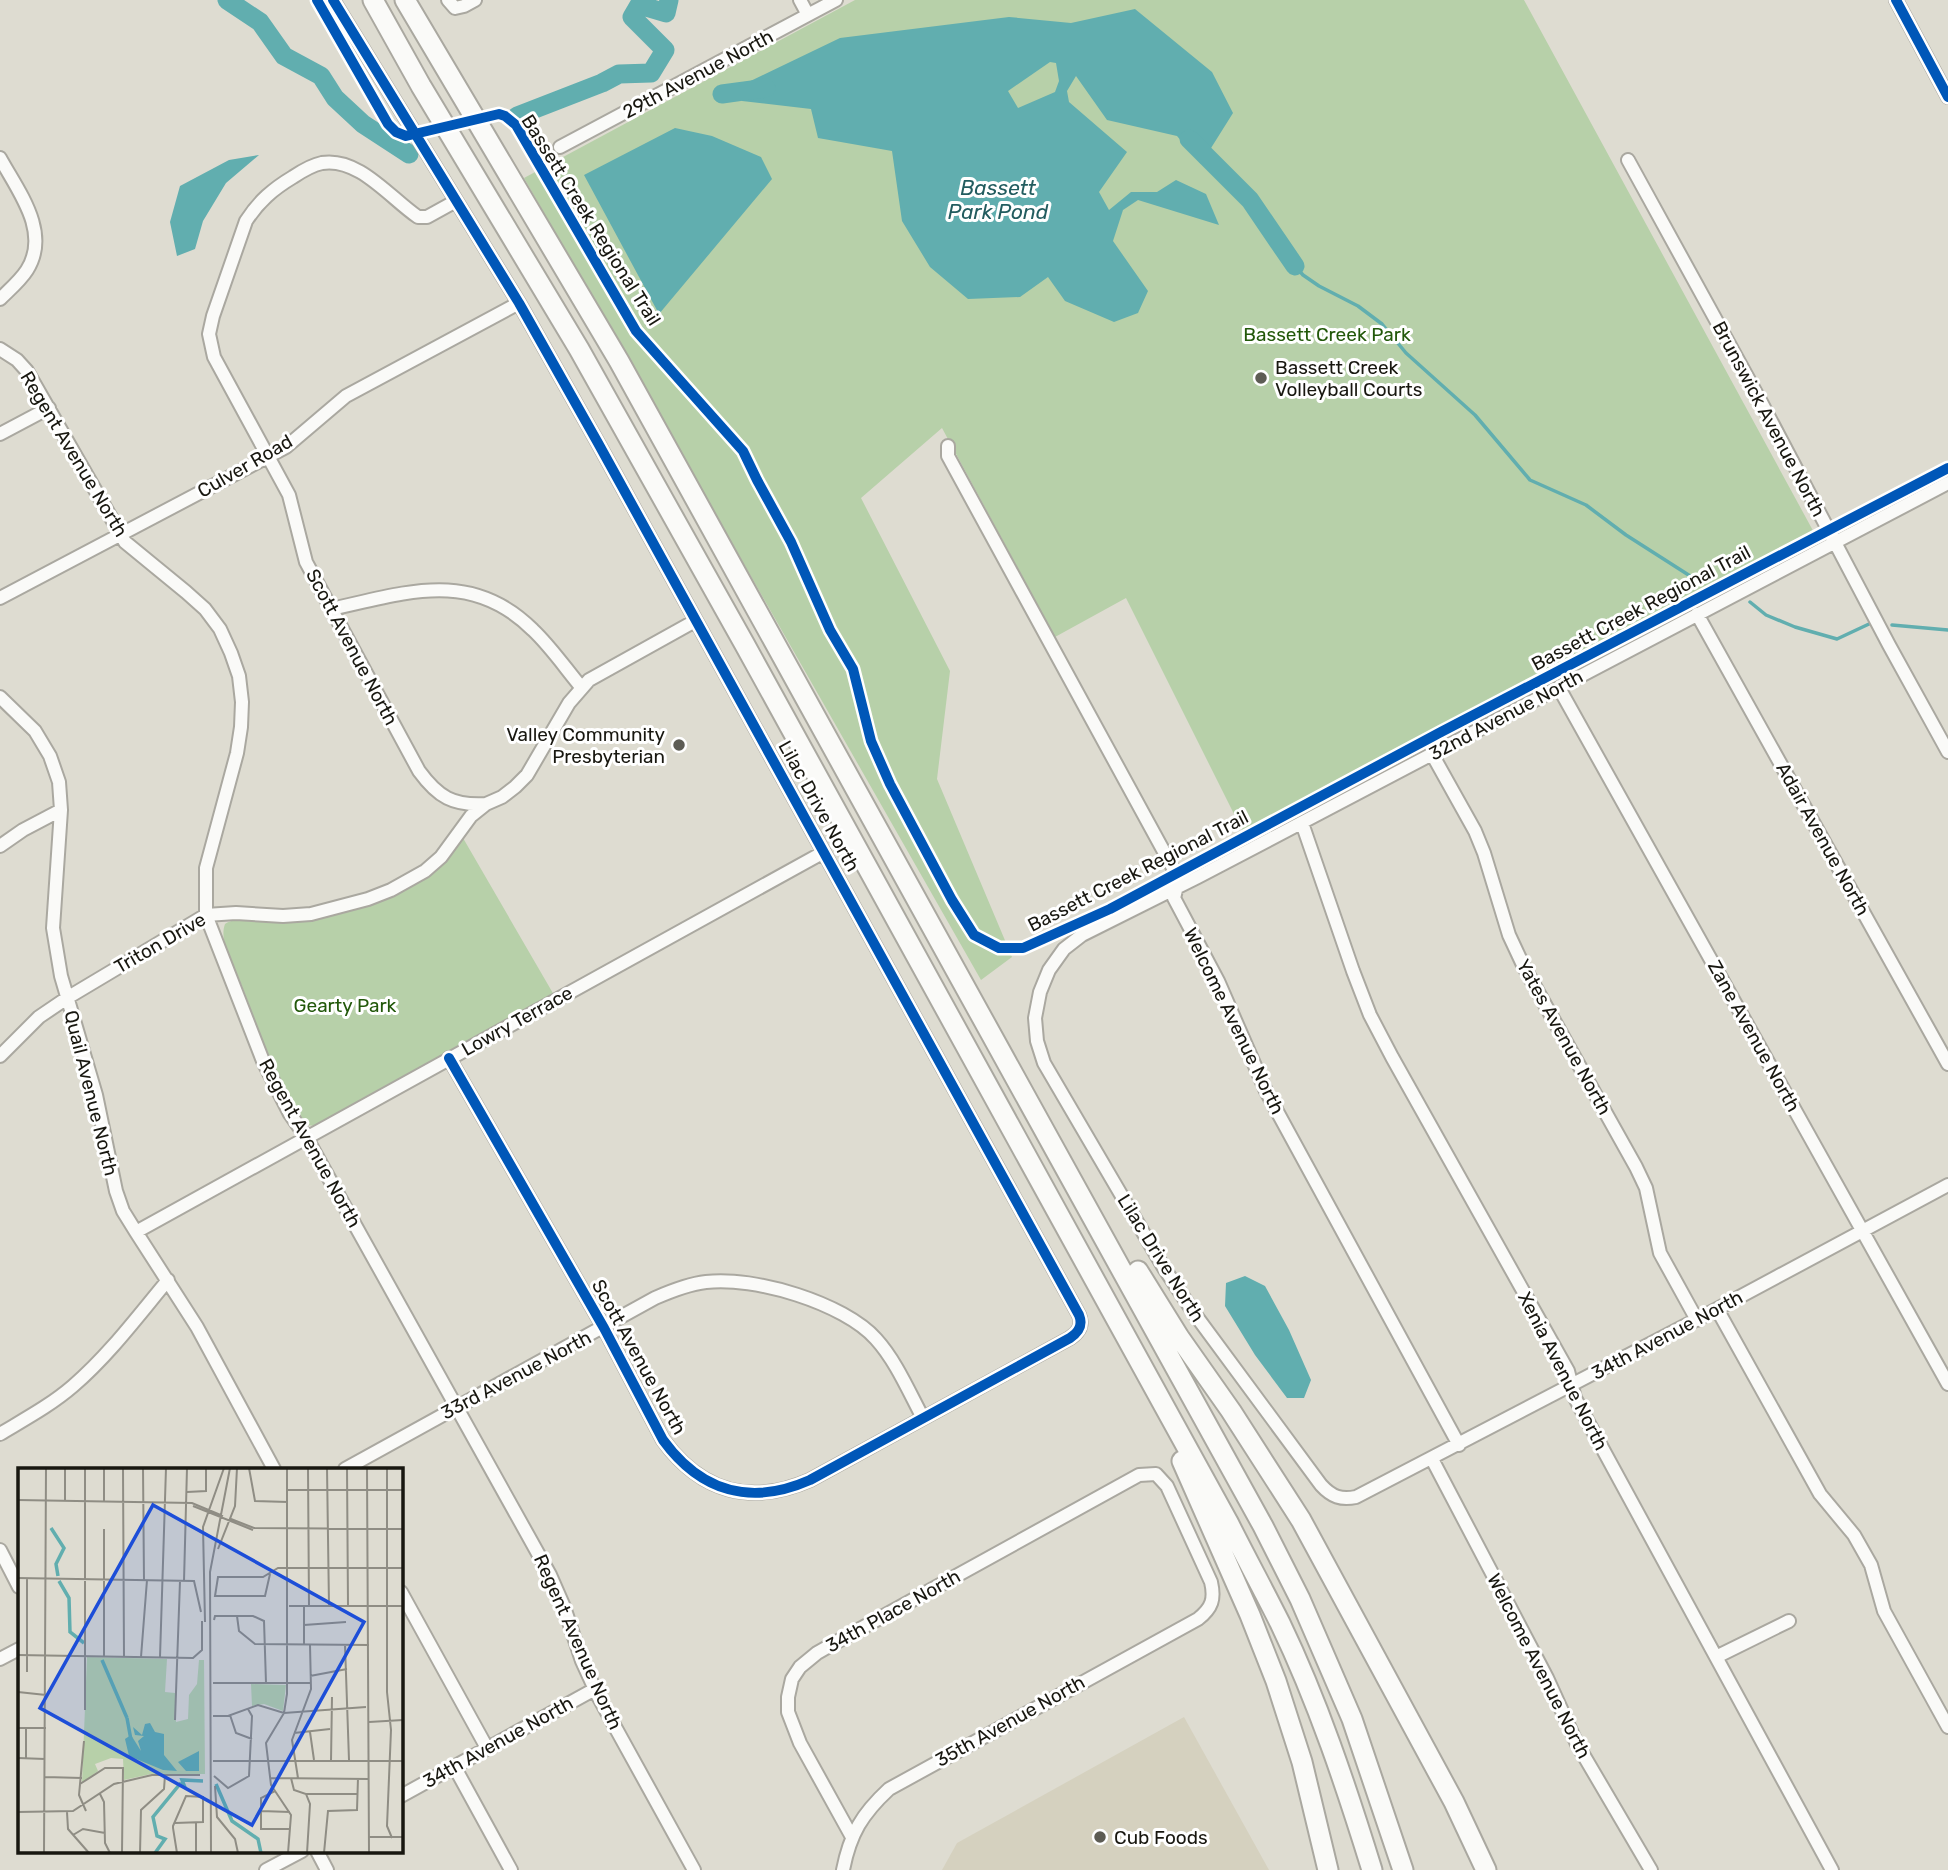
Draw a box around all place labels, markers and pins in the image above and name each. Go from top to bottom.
place label: Bassett Creek Volleyball Courts [1275,356,1422,401]
marker: Bassett Creek Volleyball Courts [1253,370,1269,386]
place label: Valley Community Presbyterian [506,723,665,768]
marker: Valley Community Presbyterian [671,737,687,753]
place label: Cub Foods [1114,1826,1208,1849]
marker: Cub Foods [1092,1829,1108,1845]

